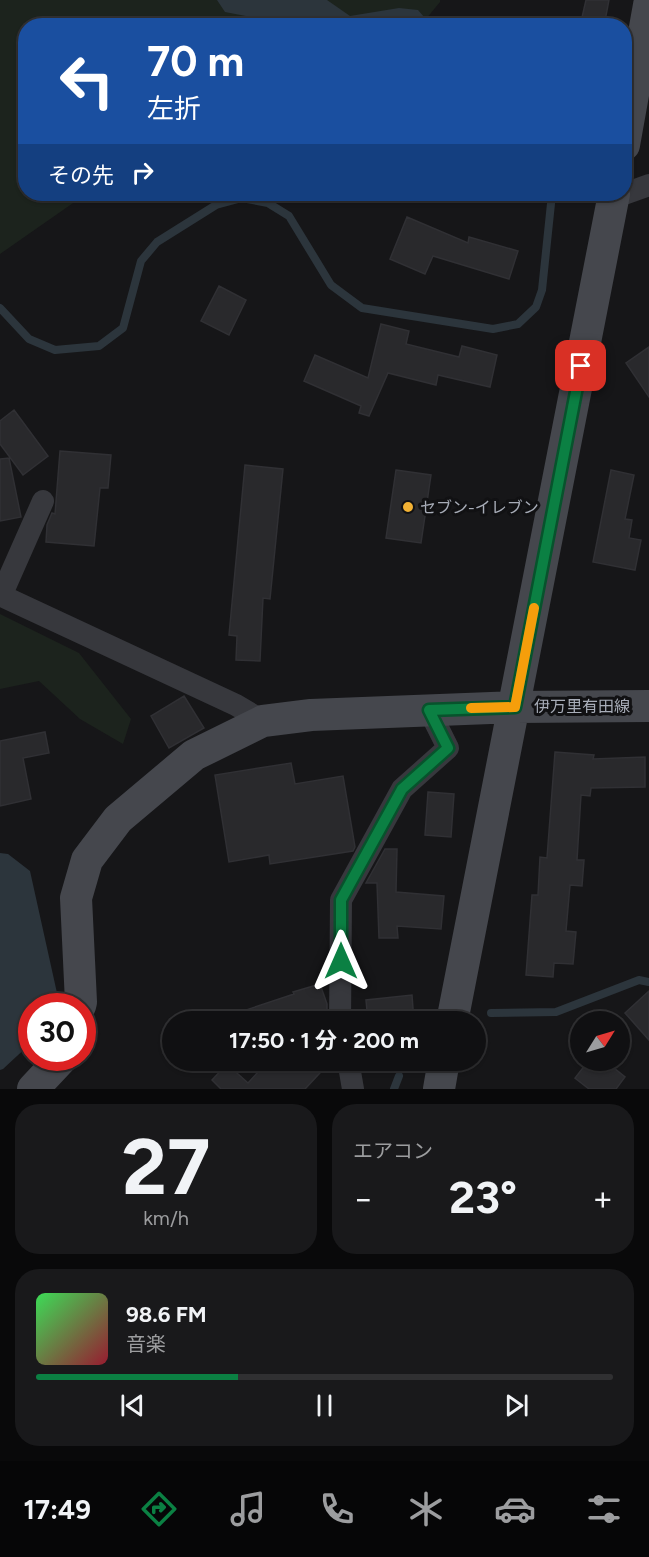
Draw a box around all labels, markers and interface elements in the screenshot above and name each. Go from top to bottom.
text: 70 m [147,36,244,87]
icon: left [48,42,126,120]
text: 左折 [147,92,201,125]
icon: right [126,156,159,189]
text: その先 [48,162,114,189]
pin [555,340,606,391]
icon: arrive [564,349,597,382]
place label: セブン-イレブン [420,498,539,517]
marker: セブン-イレブン [401,500,415,514]
street label: 伊万里有田線 [534,697,630,716]
position arrow [309,929,373,993]
speed limit sign: 30 [18,993,96,1071]
north arrow [570,1011,630,1071]
map controls [570,1011,630,1071]
text: 17:50 · 1 分 · 200 m [229,1027,419,1054]
text: 27 [122,1120,210,1214]
text: エアコン [353,1139,433,1163]
text: 23° [449,1170,517,1224]
text: − [353,1179,374,1218]
text: + [592,1179,613,1218]
text: km/h [143,1206,189,1230]
text: 98.6 FM [126,1301,207,1328]
text: 音楽 [126,1332,166,1356]
icon: previous [116,1389,149,1422]
icon: pause [308,1389,341,1422]
icon: next [500,1389,533,1422]
icon: directions [138,1488,180,1530]
icon: music [227,1488,269,1530]
icon: phone [316,1488,358,1530]
icon: climate [405,1488,447,1530]
icon: car [494,1488,536,1530]
icon: filters [583,1488,625,1530]
text: 17:49 [24,1493,91,1526]

